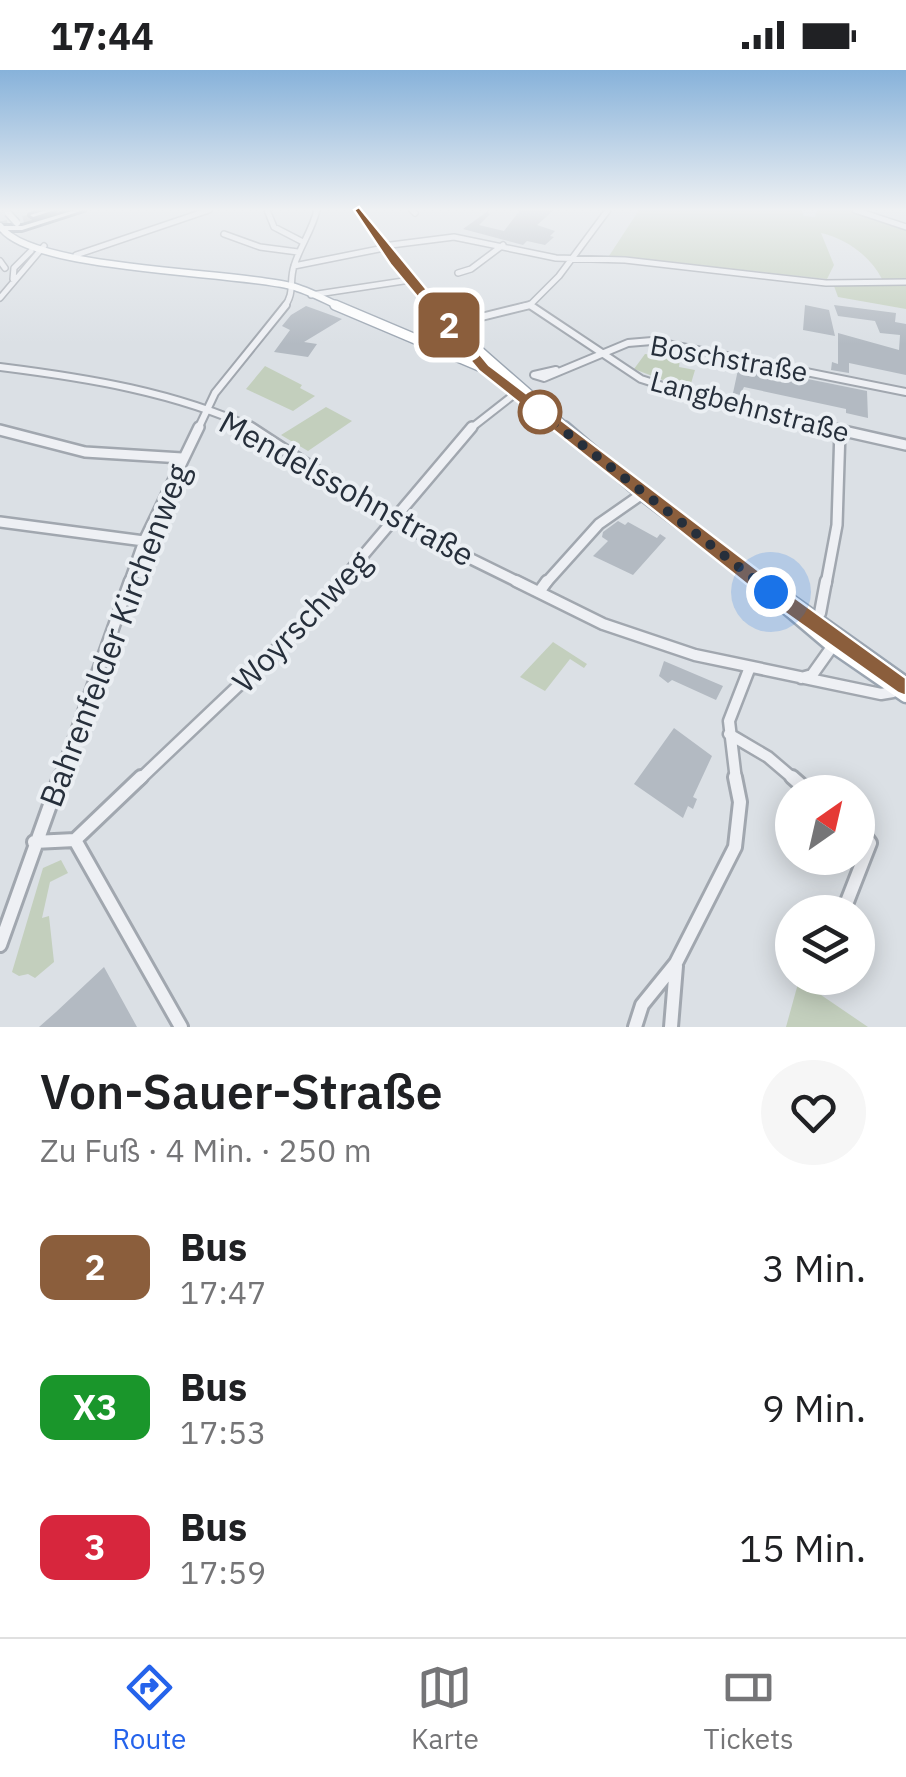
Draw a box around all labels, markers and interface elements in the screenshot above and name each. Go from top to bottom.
text: 17:44 [50,11,154,60]
line badge: 2 [416,292,482,358]
text: 2 [438,302,460,348]
street label: Boschstraße [647,326,811,390]
street label: Langbehnstraße [646,362,854,450]
unlabelled marker [519,391,561,433]
street label: Mendelssohnstraße [212,401,482,575]
street label: Bahrenfelder Kirchenweg [29,457,199,812]
street label: Woyrschweg [223,541,379,701]
your location [746,567,796,617]
north arrow [775,775,875,875]
map controls [775,775,875,995]
button: layers [775,895,875,995]
text: Von-Sauer-Straße [40,1060,442,1122]
button: heart [761,1060,866,1165]
text: Zu Fuß · 4 Min. · 250 m [40,1129,372,1171]
text: Bus [180,1222,247,1271]
text: 3 Min. [762,1243,866,1292]
text: 2 [84,1244,106,1290]
text: 17:47 [180,1271,266,1313]
text: Bus [180,1362,247,1411]
text: 9 Min. [762,1383,866,1432]
text: X3 [73,1384,117,1430]
text: 17:53 [180,1411,266,1453]
text: Bus [180,1502,247,1551]
text: 15 Min. [739,1523,866,1572]
text: 3 [84,1524,106,1570]
text: 17:59 [180,1551,266,1593]
tab: Route [112,1660,186,1757]
tab: Karte [411,1660,479,1757]
tab: Tickets [703,1660,794,1757]

